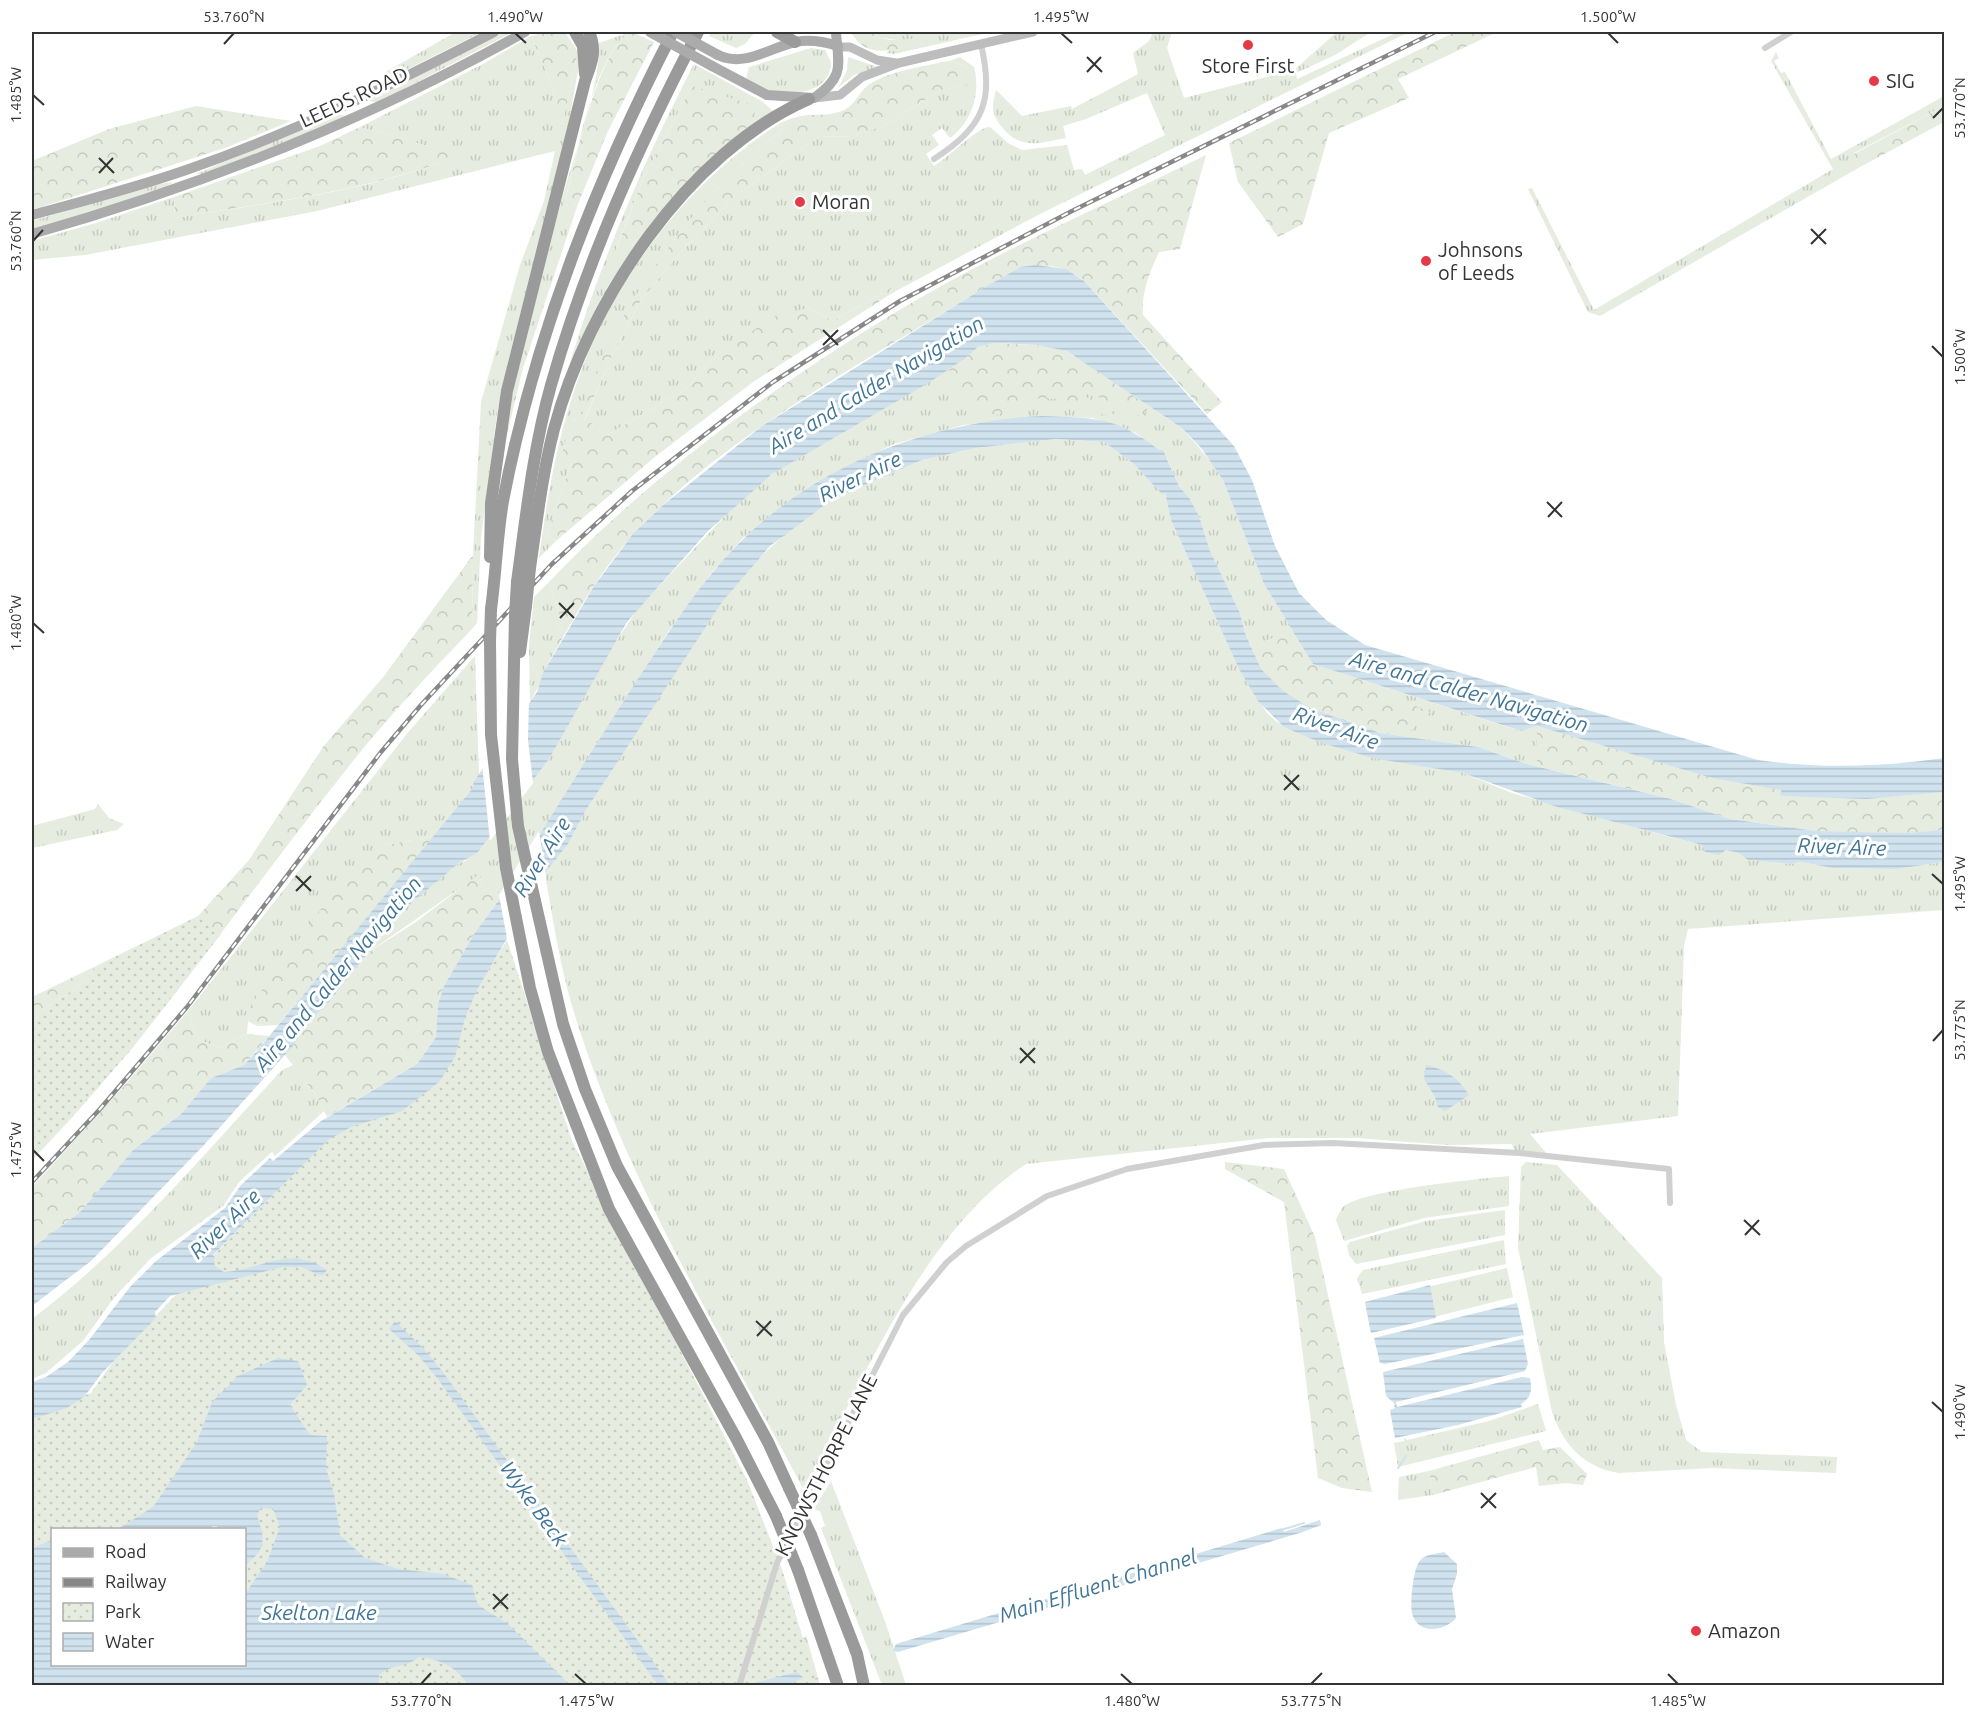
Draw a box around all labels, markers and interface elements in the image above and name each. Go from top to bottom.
text: 53.760°N [203,8,265,25]
text: 1.490°W [487,8,543,25]
text: 1.495°W [1033,8,1089,25]
text: 1.500°W [1580,8,1636,25]
marker: Store First [1241,38,1255,52]
place label: Store First [1202,54,1294,77]
street label: LEEDS ROAD [296,61,412,132]
text: 1.485°W [7,67,24,123]
place label: SIG [1886,69,1915,92]
marker: SIG [1867,74,1881,88]
text: 53.770°N [1951,77,1968,139]
place label: Moran [812,190,870,213]
marker: Moran [793,195,807,209]
text: 53.760°N [7,210,24,272]
place label: Johnsons of Leeds [1438,238,1523,284]
marker: Johnsons of Leeds [1419,254,1433,268]
water label: Aire and Calder Navigation [763,310,987,459]
text: 1.500°W [1951,329,1968,385]
water label: River Aire [814,446,905,506]
text: 1.480°W [7,595,24,651]
water label: Aire and Calder Navigation [1346,645,1591,737]
water label: River Aire [1290,701,1383,754]
water label: River Aire [507,812,575,901]
water label: River Aire [1797,832,1887,860]
text: 1.495°W [1951,856,1968,912]
water label: Aire and Calder Navigation [248,871,426,1076]
text: 53.775°N [1951,999,1968,1061]
text: 1.475°W [7,1122,24,1178]
water label: River Aire [184,1184,265,1263]
street label: KNOWSTHORPE LANE [770,1370,881,1560]
text: 1.490°W [1951,1384,1968,1440]
water label: Wyke Beck [496,1456,574,1551]
legend [51,1528,246,1666]
text: Road [105,1541,147,1561]
water label: Main Effluent Channel [996,1544,1200,1627]
text: Railway [105,1571,167,1591]
water label: Skelton Lake [260,1600,377,1624]
text: Park [105,1601,141,1621]
place label: Amazon [1708,1619,1781,1642]
marker: Amazon [1689,1624,1703,1638]
text: Water [105,1631,155,1651]
text: 53.770°N [390,1692,452,1709]
text: 1.475°W [558,1692,614,1709]
text: 1.480°W [1104,1692,1160,1709]
text: 53.775°N [1280,1692,1342,1709]
text: 1.485°W [1650,1692,1706,1709]

